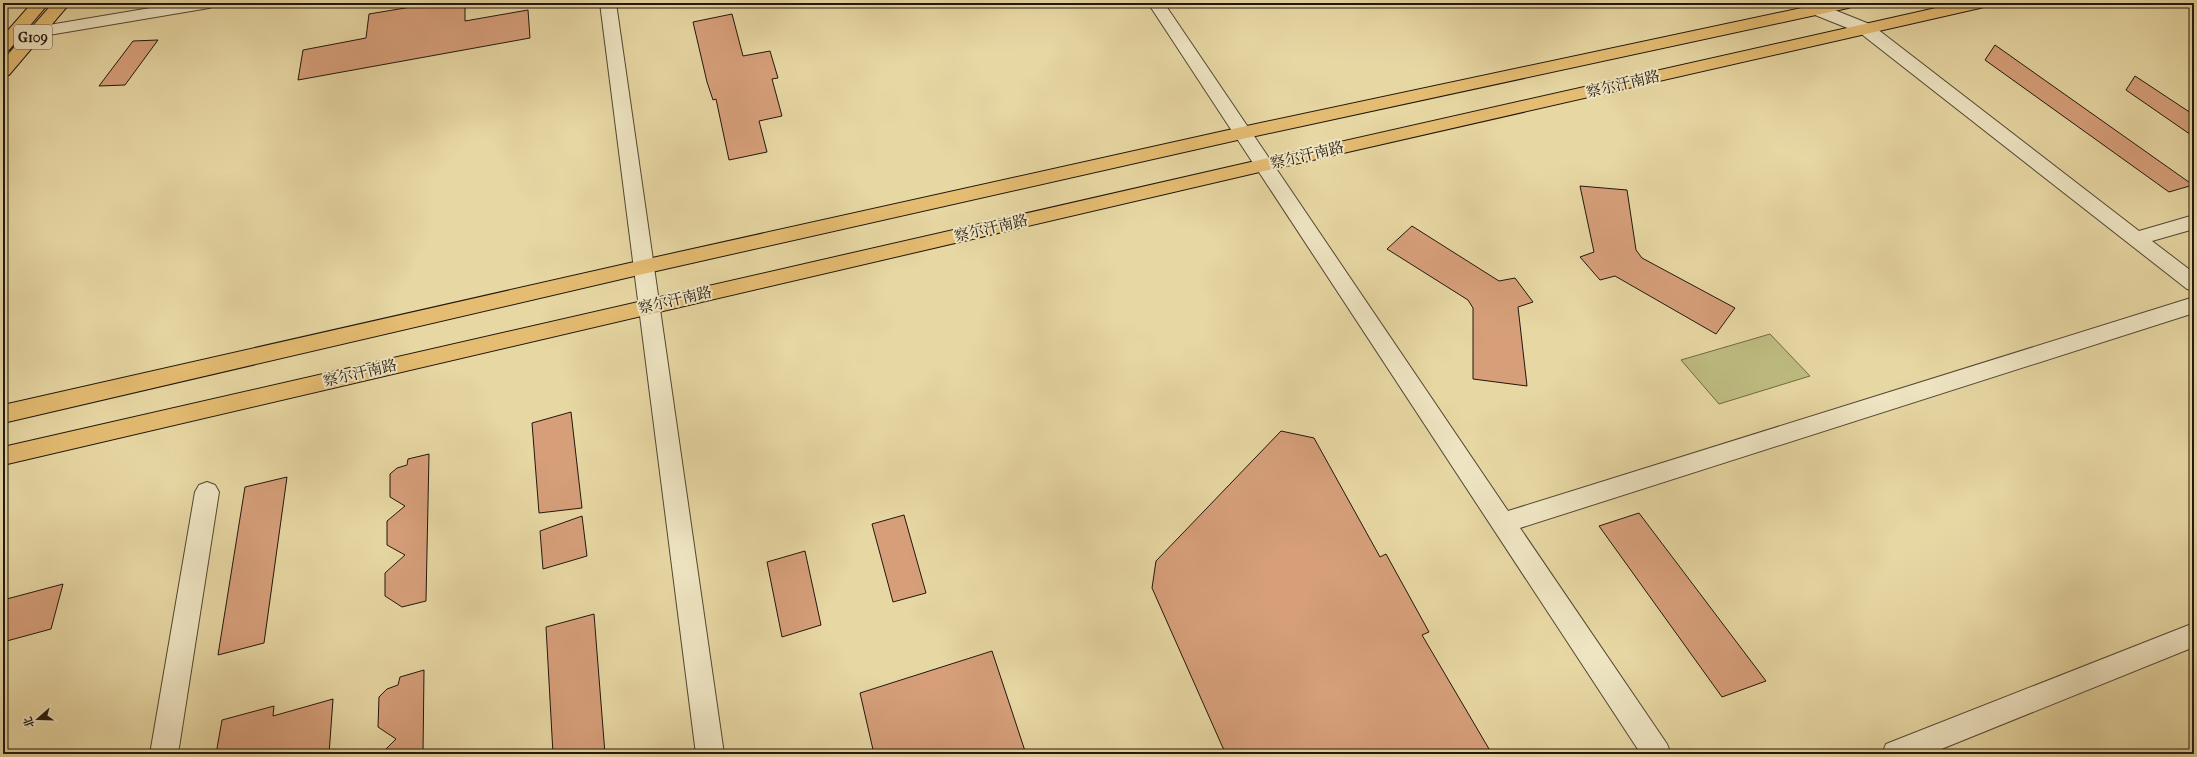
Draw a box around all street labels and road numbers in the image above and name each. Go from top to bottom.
road number: G109 [14,25,52,49]
street label: 察尔汗南路 [1584,67,1662,101]
street label: 察尔汗南路 [1268,138,1346,172]
street label: 察尔汗南路 [952,211,1030,245]
street label: 察尔汗南路 [636,283,714,317]
street label: 察尔汗南路 [321,356,399,390]

